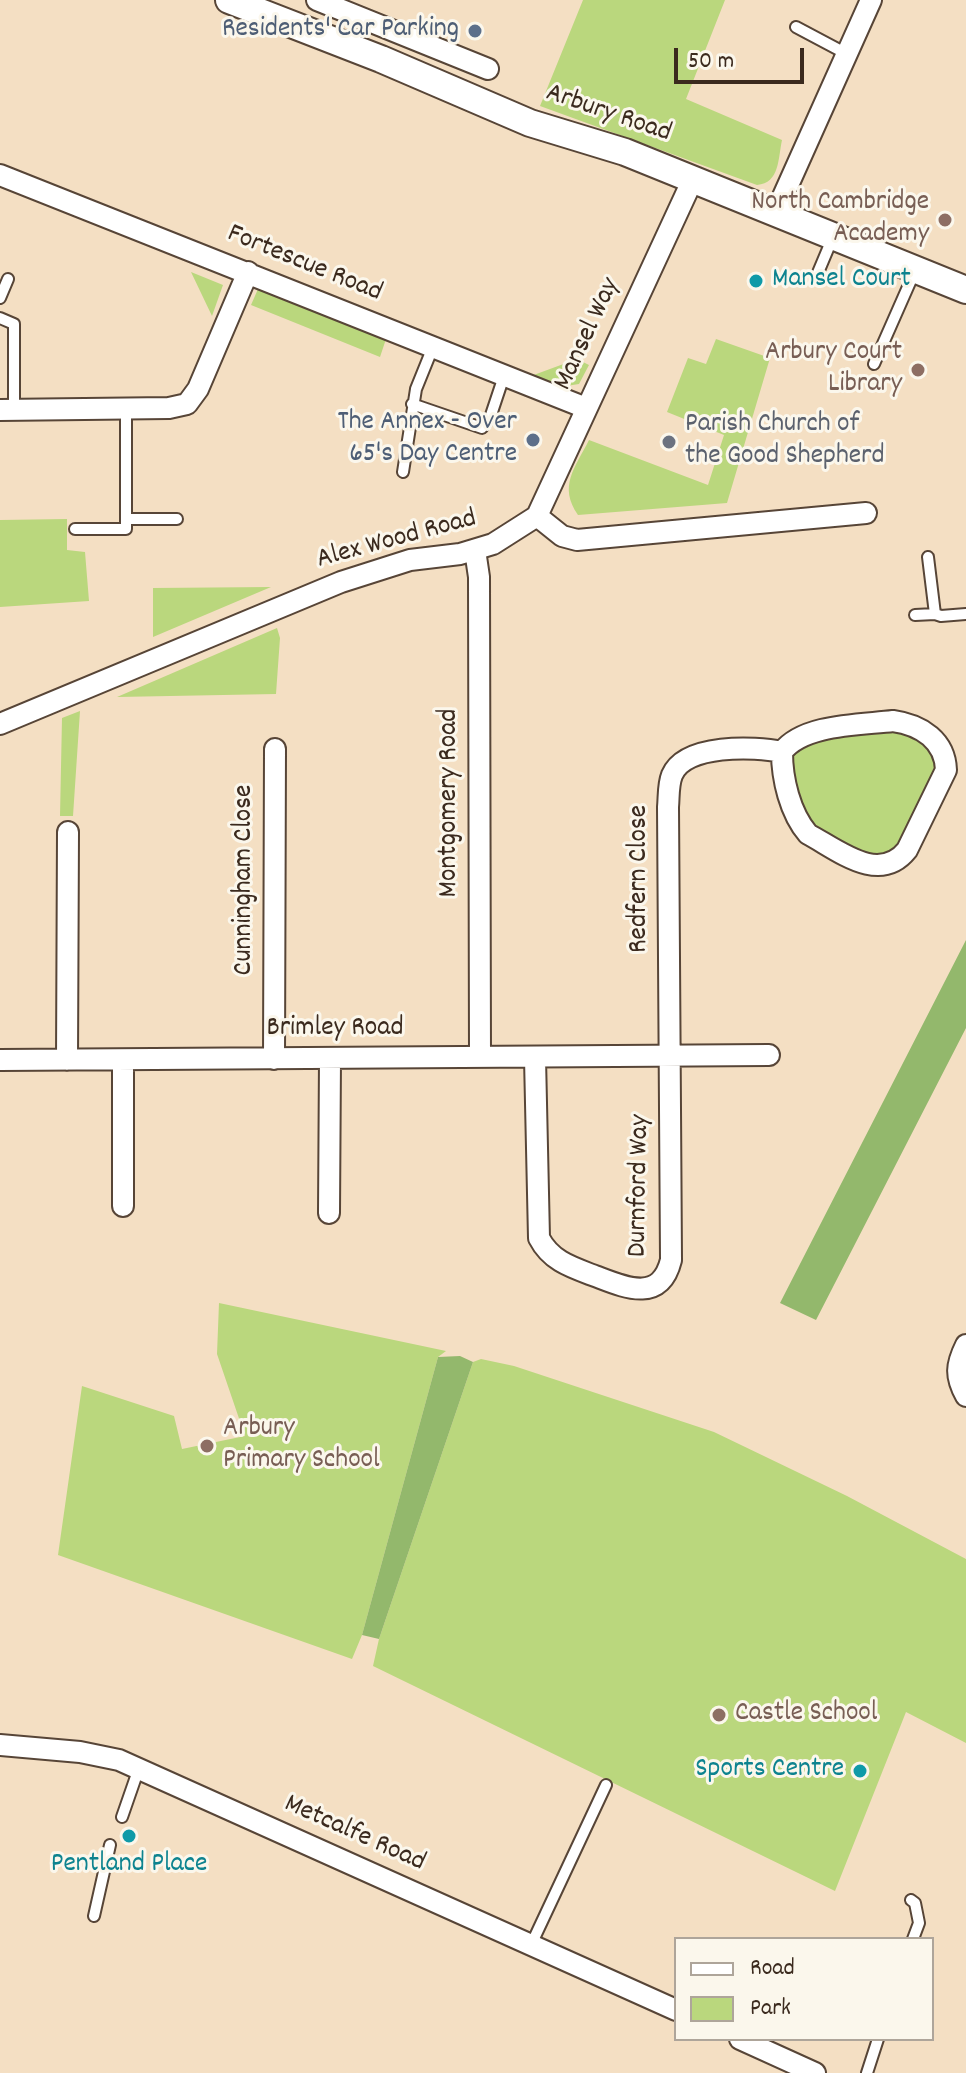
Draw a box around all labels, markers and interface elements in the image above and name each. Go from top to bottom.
place label: Residents' Car Parking [222,14,459,48]
marker: Residents' Car Parking [466,22,484,40]
scale bar [678,32,808,82]
text: 50 m [688,45,734,79]
street label: Arbury Road [541,78,675,152]
place label: North Cambridge Academy [751,187,929,253]
marker: North Cambridge Academy [936,211,954,229]
street label: Fortescue Road [222,219,386,311]
place label: Mansel Court [772,264,911,298]
marker: Mansel Court [747,272,765,290]
street label: Mansel Way [548,273,630,397]
place label: Arbury Court Library [765,337,902,403]
marker: Arbury Court Library [909,361,927,379]
place label: The Annex - Over 65's Day Centre [338,407,517,473]
place label: Parish Church of the Good Shepherd [685,409,885,475]
marker: The Annex - Over 65's Day Centre [524,431,542,449]
marker: Parish Church of the Good Shepherd [660,433,678,451]
street label: Alex Wood Road [313,504,481,578]
street label: Montgomery Road [434,709,468,897]
street label: Cunningham Close [229,785,263,975]
street label: Redfern Close [624,805,658,953]
street label: Brimley Road [266,1013,404,1047]
street label: Durnford Way [623,1114,659,1258]
place label: Arbury Primary School [223,1413,380,1479]
marker: Arbury Primary School [198,1437,216,1455]
place label: Castle School [735,1698,877,1732]
marker: Castle School [710,1706,728,1724]
place label: Sports Centre [695,1754,844,1788]
marker: Sports Centre [851,1762,869,1780]
street label: Metcalfe Road [278,1789,430,1881]
marker: Pentland Place [120,1827,138,1845]
place label: Pentland Place [51,1849,207,1883]
legend [674,1937,934,2041]
text: Road [750,1952,795,1986]
text: Park [750,1992,791,2026]

